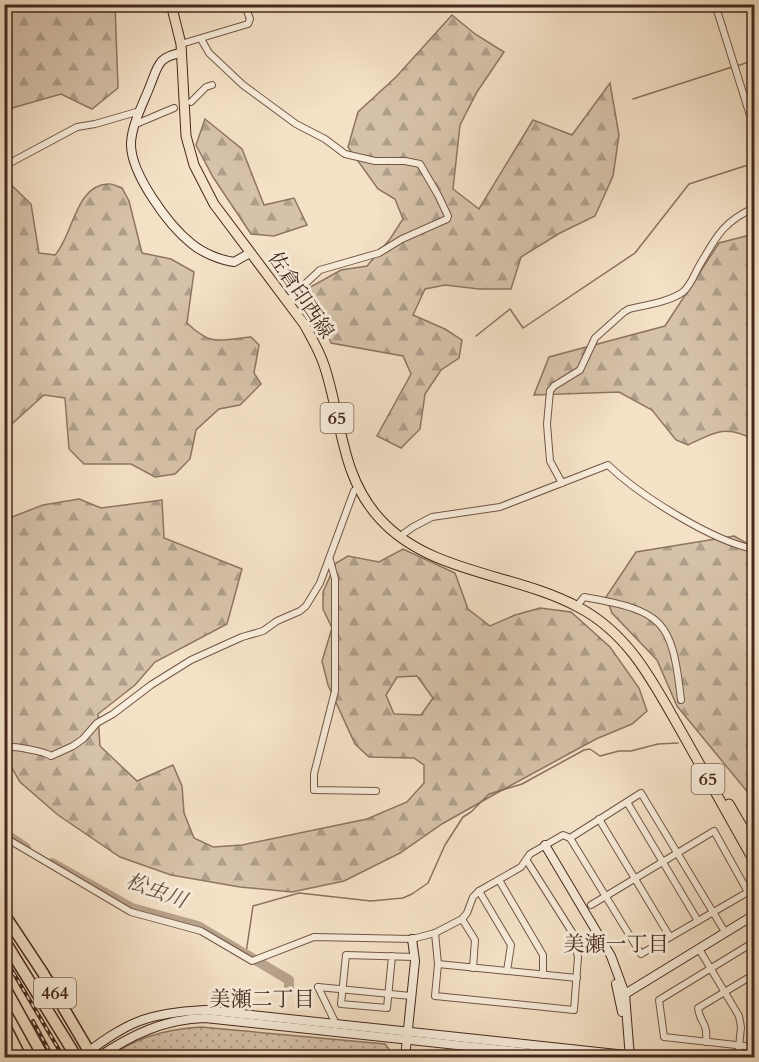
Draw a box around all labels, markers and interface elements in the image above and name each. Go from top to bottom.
street label: 佐倉印西線 [262,246,340,344]
road number: 65 [320,403,354,433]
road number: 65 [692,764,724,794]
water label: 松虫川 [121,867,192,916]
district label: 美瀬一丁目 [564,930,669,959]
road number: 464 [34,978,76,1008]
district label: 美瀬二丁目 [210,985,315,1014]

